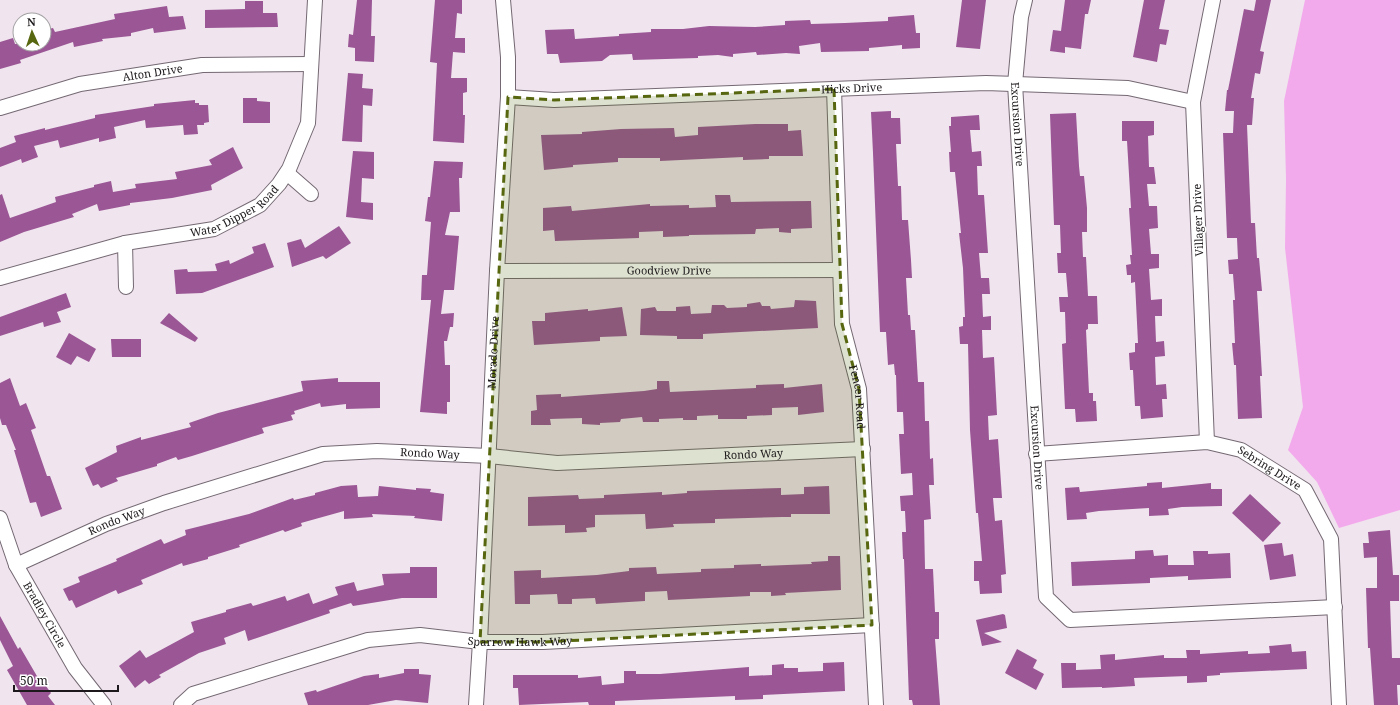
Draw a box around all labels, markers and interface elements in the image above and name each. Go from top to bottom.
north arrow [12,12,52,52]
text: N [27,14,37,29]
street label: Alton Drive [122,60,184,84]
street label: Hicks Drive [821,79,883,96]
street label: Excursion Drive [1008,81,1028,167]
street label: Water Dipper Road [189,181,282,240]
street label: Villager Drive [1189,183,1206,257]
street label: Goodview Drive [627,262,711,278]
street label: Morado Drive [484,316,502,389]
street label: Fencer Road [846,363,869,430]
street label: Excursion Drive [1027,405,1048,490]
street label: Sebring Drive [1235,442,1305,493]
street label: Rondo Way [400,444,461,462]
street label: Rondo Way [723,445,784,462]
street label: Rondo Way [86,502,148,538]
street label: Bradley Circle [20,579,70,650]
street label: Sparrow Hawk Way [467,632,573,649]
scale bar [14,667,118,693]
text: 50 m [20,672,48,689]

